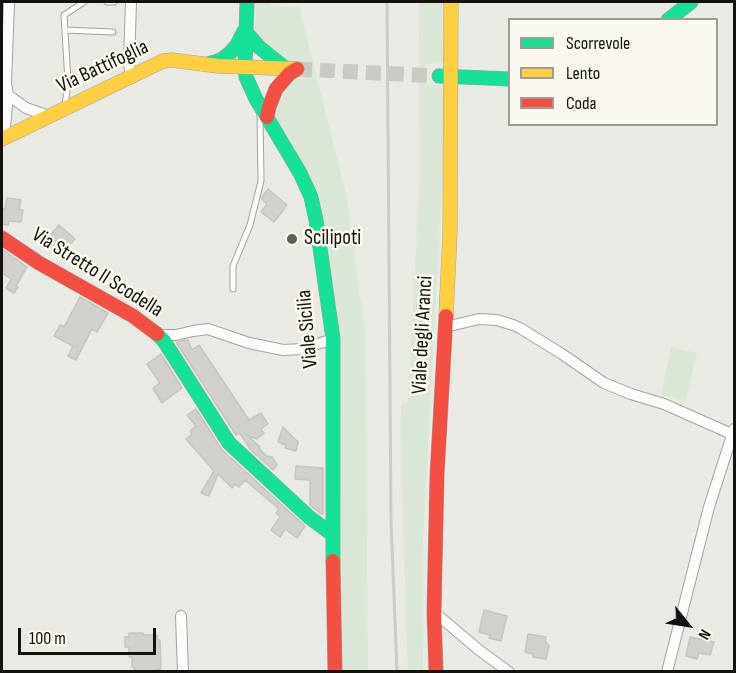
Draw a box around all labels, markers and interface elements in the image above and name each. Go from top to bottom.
legend [508,18,718,126]
text: Scorrevole [566,33,630,54]
street label: Via Battifoglia [53,35,153,99]
text: Lento [566,63,600,84]
text: Coda [566,93,596,114]
street label: Via Stretto II Scodella [27,223,167,323]
place label: Scilipoti [304,226,361,252]
marker: Scilipoti [285,232,299,246]
street label: Viale degli Aranci [407,275,439,395]
street label: Viale Sicilia [292,289,324,369]
north arrow [658,595,718,655]
scale bar [21,616,159,654]
text: N [694,626,714,643]
text: 100 m [29,628,66,649]

